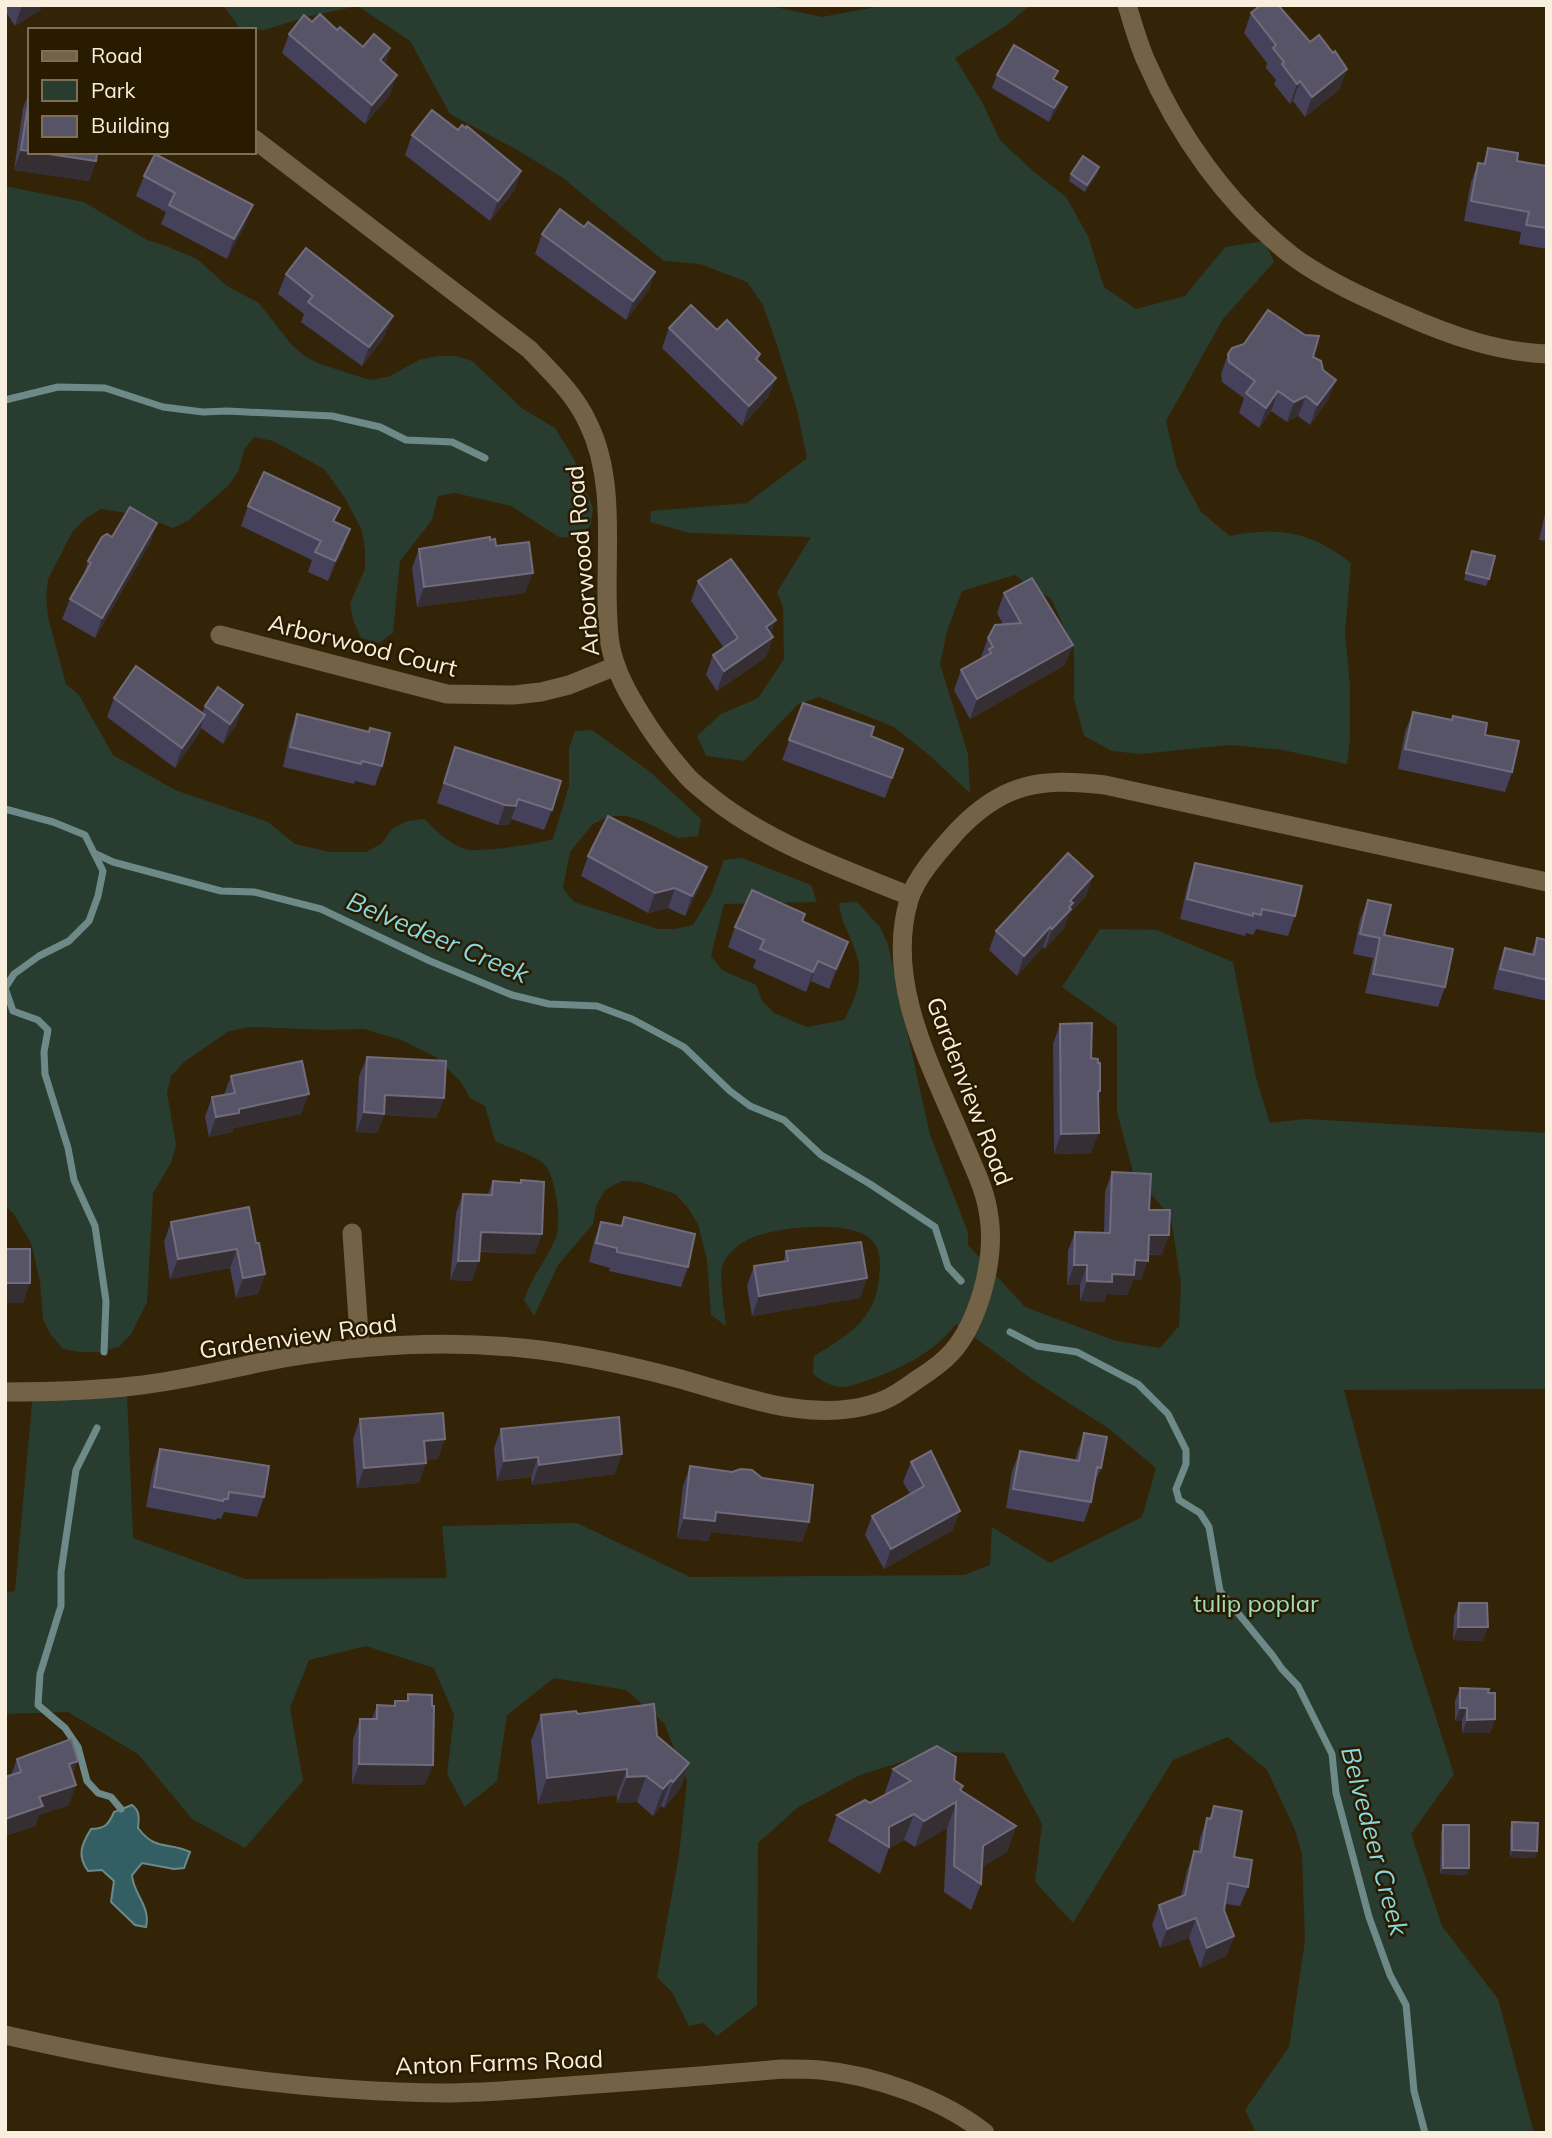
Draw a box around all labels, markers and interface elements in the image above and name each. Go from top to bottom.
legend [28,28,256,154]
text: Road [91,42,142,68]
text: Park [91,77,135,103]
text: Building [91,112,170,138]
street label: Arborwood Road [559,464,605,658]
street label: Arborwood Court [265,607,461,683]
water label: Belvedeer Creek [342,884,535,990]
street label: Gardenview Road [920,993,1020,1189]
street label: Gardenview Road [197,1307,399,1365]
park label: tulip poplar [1193,1588,1319,1618]
water label: Belvedeer Creek [1334,1743,1416,1940]
street label: Anton Farms Road [394,2043,604,2081]

